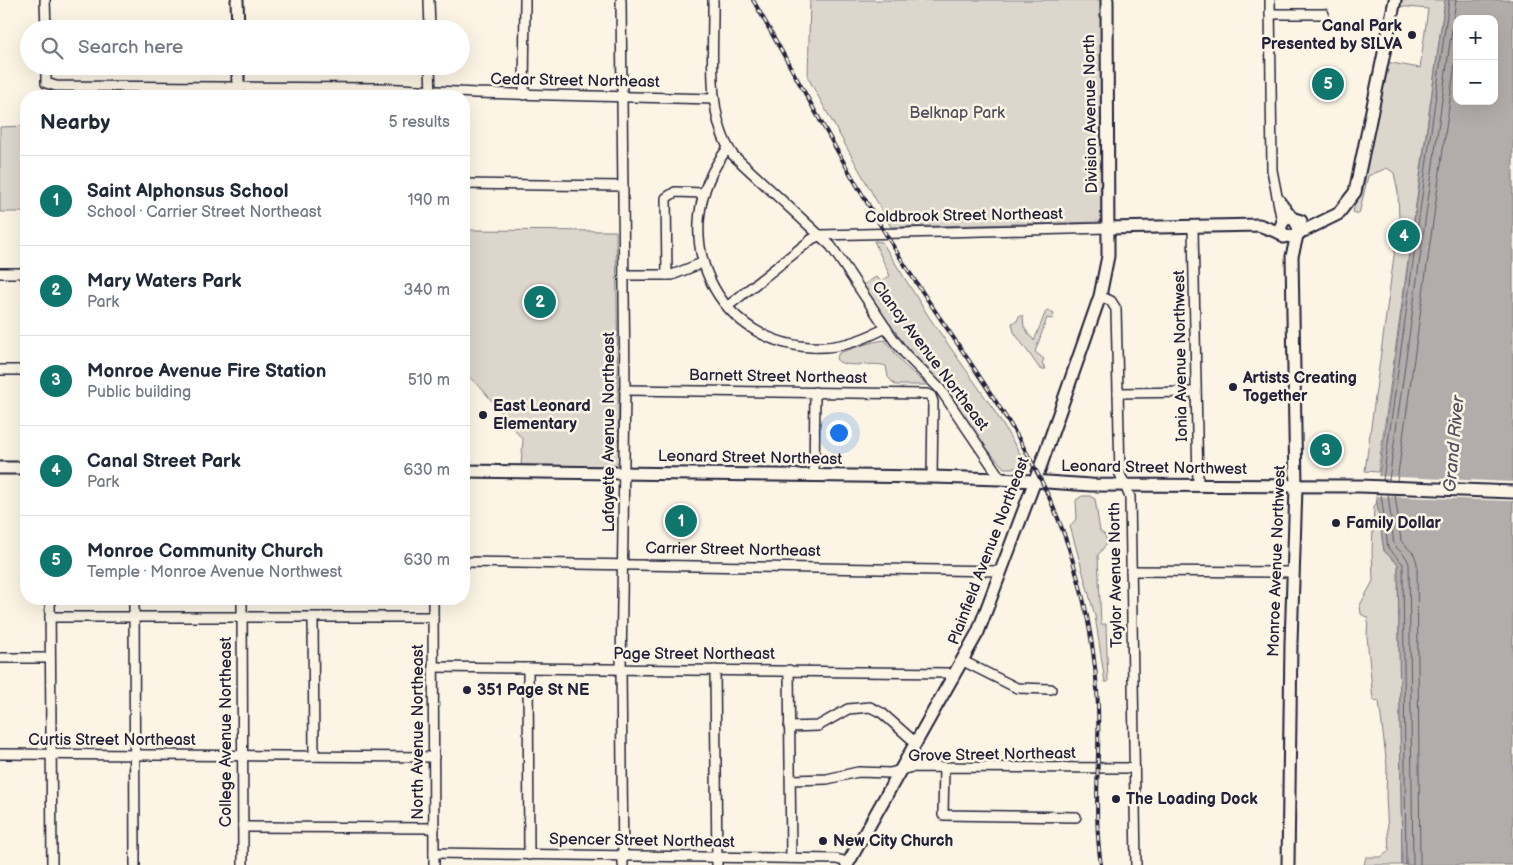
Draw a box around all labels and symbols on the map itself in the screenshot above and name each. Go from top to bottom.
place label: Canal Park Presented by SILVA [1261,17,1403,54]
marker: Canal Park Presented by SILVA [1406,29,1418,41]
street label: Division Avenue North [1080,34,1102,194]
pin: 5 [1312,65,1344,103]
street label: Cedar Street Northeast [490,70,660,92]
park label: Belknap Park [909,104,1005,123]
street label: Coldbrook Street Northeast [865,205,1063,227]
pin: 4 [1388,217,1420,255]
street label: Ionia Avenue Northwest [1170,270,1192,442]
street label: Clancy Avenue Northeast [868,278,992,434]
pin: 2 [524,283,556,321]
street label: Lafayette Avenue Northeast [600,332,619,532]
street label: Barnett Street Northeast [689,366,868,388]
place label: Artists Creating Together [1242,369,1357,406]
marker: Artists Creating Together [1227,381,1239,393]
water label: Grand River [1439,393,1469,493]
place label: East Leonard Elementary [493,397,591,434]
marker: East Leonard Elementary [477,409,489,421]
your location [826,420,852,446]
pin: 3 [1310,431,1342,469]
street label: Leonard Street Northeast [658,447,842,469]
street label: Plainfield Avenue Northeast [944,454,1034,648]
street label: Leonard Street Northwest [1061,457,1247,479]
street label: Monroe Avenue Northwest [1264,465,1290,657]
pin: 1 [665,502,697,540]
street label: Taylor Avenue North [1105,502,1127,648]
place label: Family Dollar [1346,514,1442,533]
marker: Family Dollar [1330,517,1342,529]
street label: Carrier Street Northeast [645,539,821,561]
street label: College Avenue Northeast [217,637,236,827]
street label: North Avenue Northeast [409,644,428,820]
street label: Page Street Northeast [613,645,775,664]
place label: 351 Page St NE [477,681,590,700]
marker: 351 Page St NE [461,684,473,696]
street label: Curtis Street Northeast [28,731,196,750]
street label: Grove Street Northeast [908,744,1076,766]
place label: The Loading Dock [1126,790,1258,809]
marker: The Loading Dock [1110,793,1122,805]
street label: Spencer Street Northeast [549,830,735,852]
place label: New City Church [833,832,953,851]
marker: New City Church [817,835,829,847]

